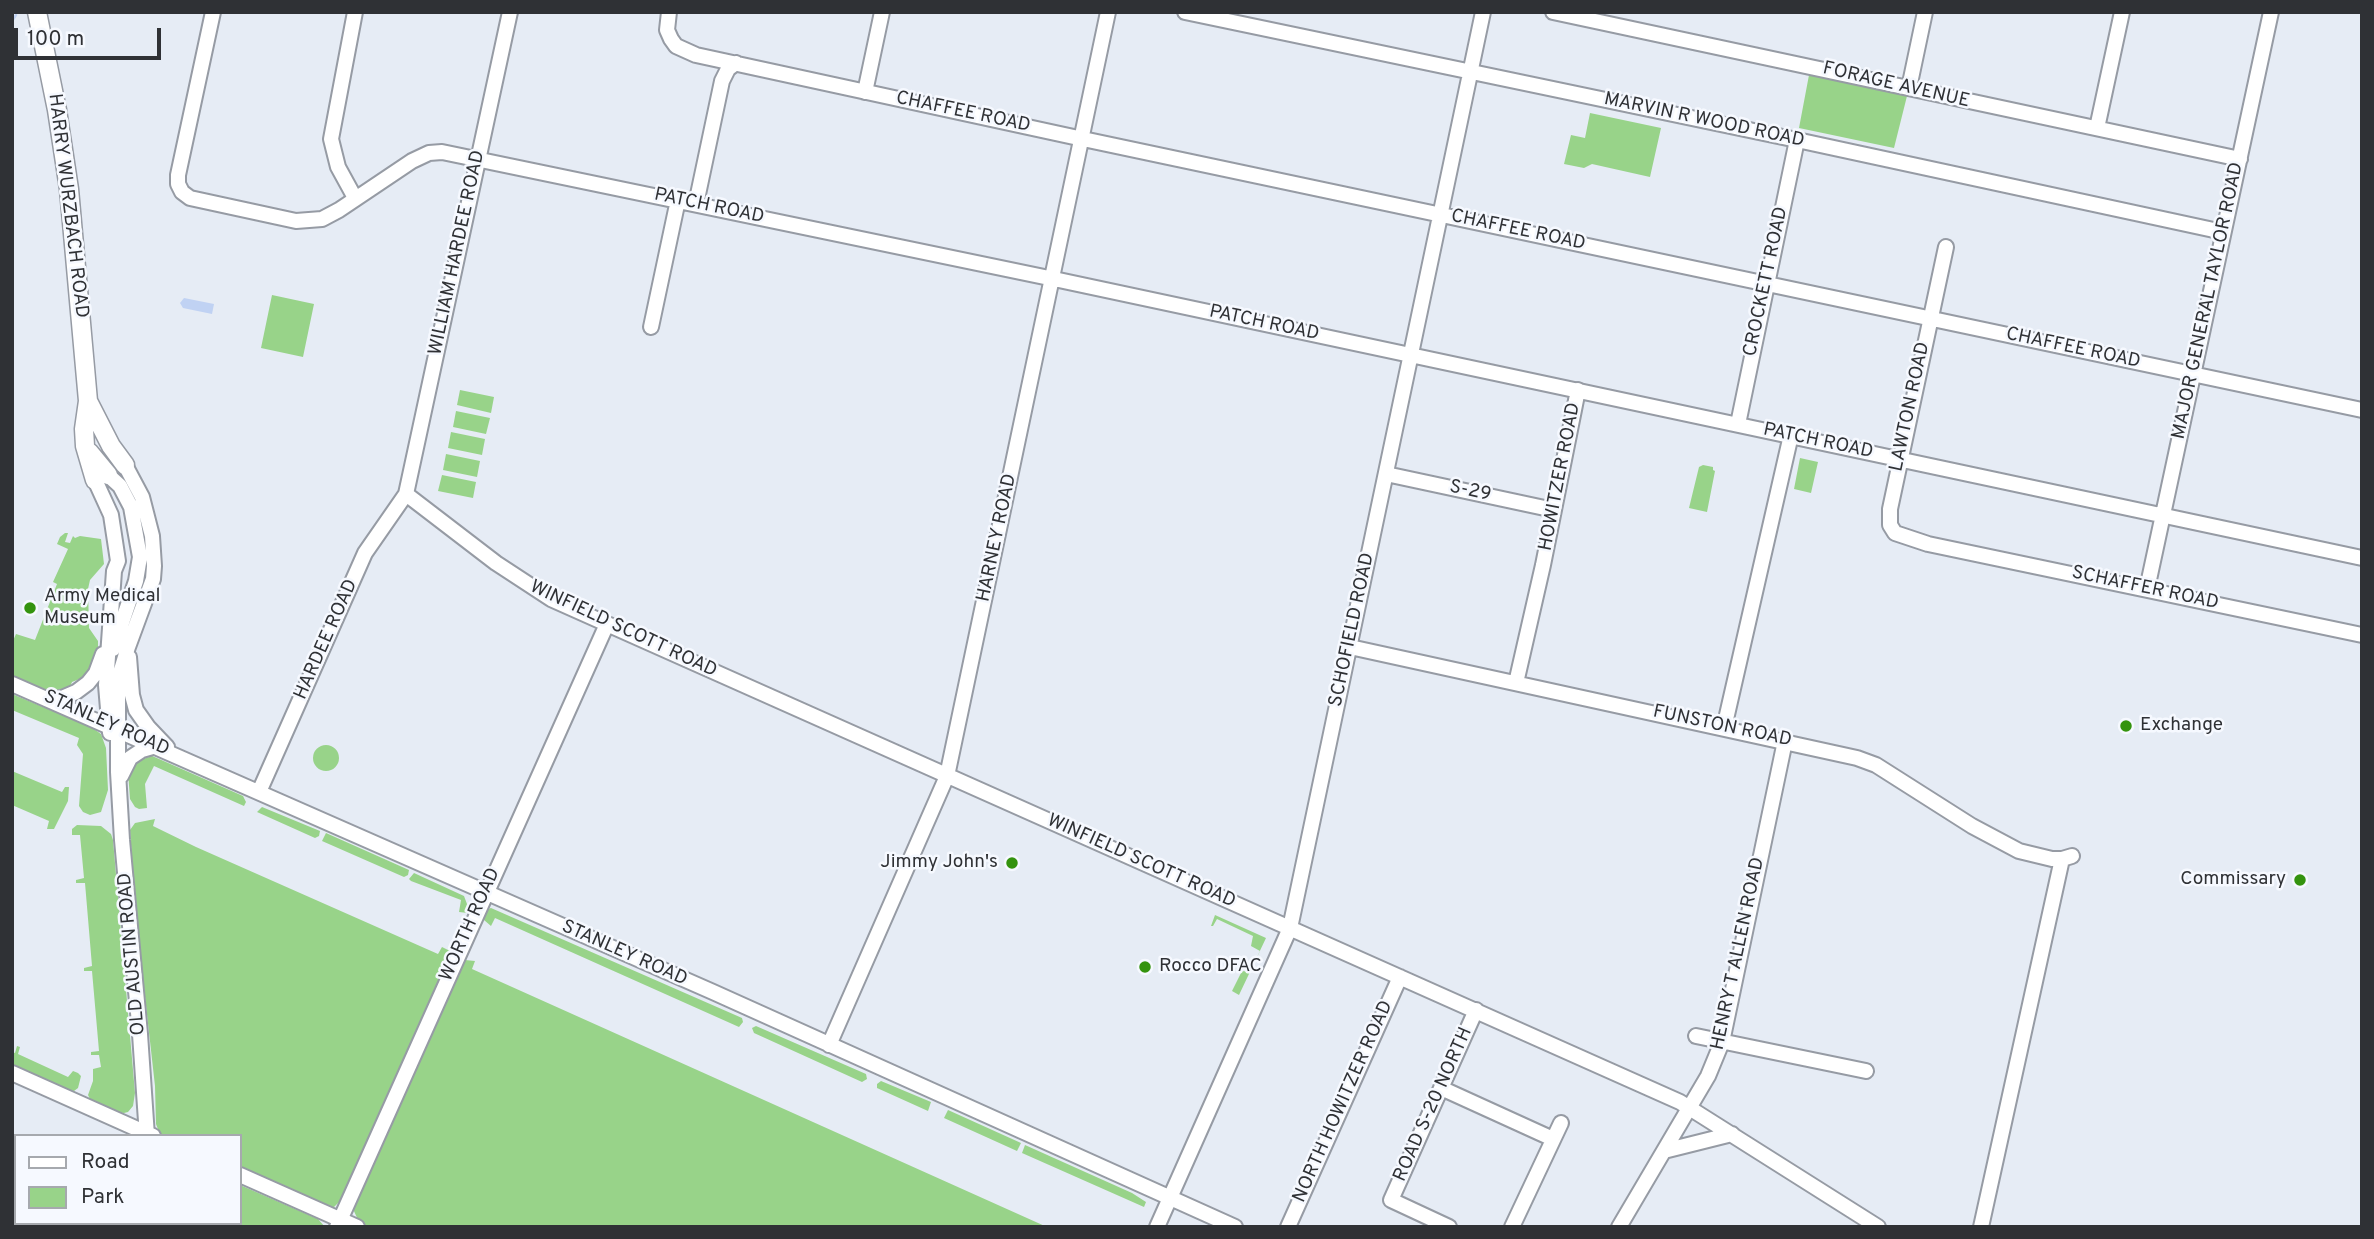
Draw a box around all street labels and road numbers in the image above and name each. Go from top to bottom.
street label: FORAGE AVENUE [1820,58,1972,114]
street label: CHAFFEE ROAD [894,88,1032,138]
street label: MARVIN R WOOD ROAD [1602,89,1806,153]
street label: HARRY WURZBACH ROAD [42,93,92,319]
street label: WILLIAM HARDEE ROAD [425,149,491,357]
street label: MAJOR GENERAL TAYLOR ROAD [2168,161,2250,441]
street label: PATCH ROAD [652,184,766,230]
street label: CROCKETT ROAD [1740,205,1794,359]
street label: CHAFFEE ROAD [1449,206,1587,256]
street label: PATCH ROAD [1207,301,1321,347]
street label: CHAFFEE ROAD [2004,324,2142,374]
street label: LAWTON ROAD [1886,340,1936,474]
street label: HOWITZER ROAD [1535,401,1587,553]
street label: PATCH ROAD [1761,419,1875,465]
street label: HARNEY ROAD [973,472,1023,604]
street label: S-29 [1447,476,1493,508]
street label: SCHOFIELD ROAD [1326,551,1380,709]
street label: SCHAFFER ROAD [2069,562,2221,616]
street label: HARDEE ROAD [290,576,364,704]
street label: WINFIELD SCOTT ROAD [526,577,720,683]
street label: STANLEY ROAD [40,686,172,762]
street label: FUNSTON ROAD [1651,701,1793,753]
street label: WINFIELD SCOTT ROAD [1043,810,1239,914]
street label: HENRY T ALLEN ROAD [1707,856,1771,1052]
street label: WORTH ROAD [436,865,506,985]
street label: OLD AUSTIN ROAD [115,872,151,1036]
street label: STANLEY ROAD [558,916,690,992]
street label: NORTH HOWITZER ROAD [1289,997,1399,1207]
street label: ROAD S-20 NORTH [1390,1024,1478,1186]

